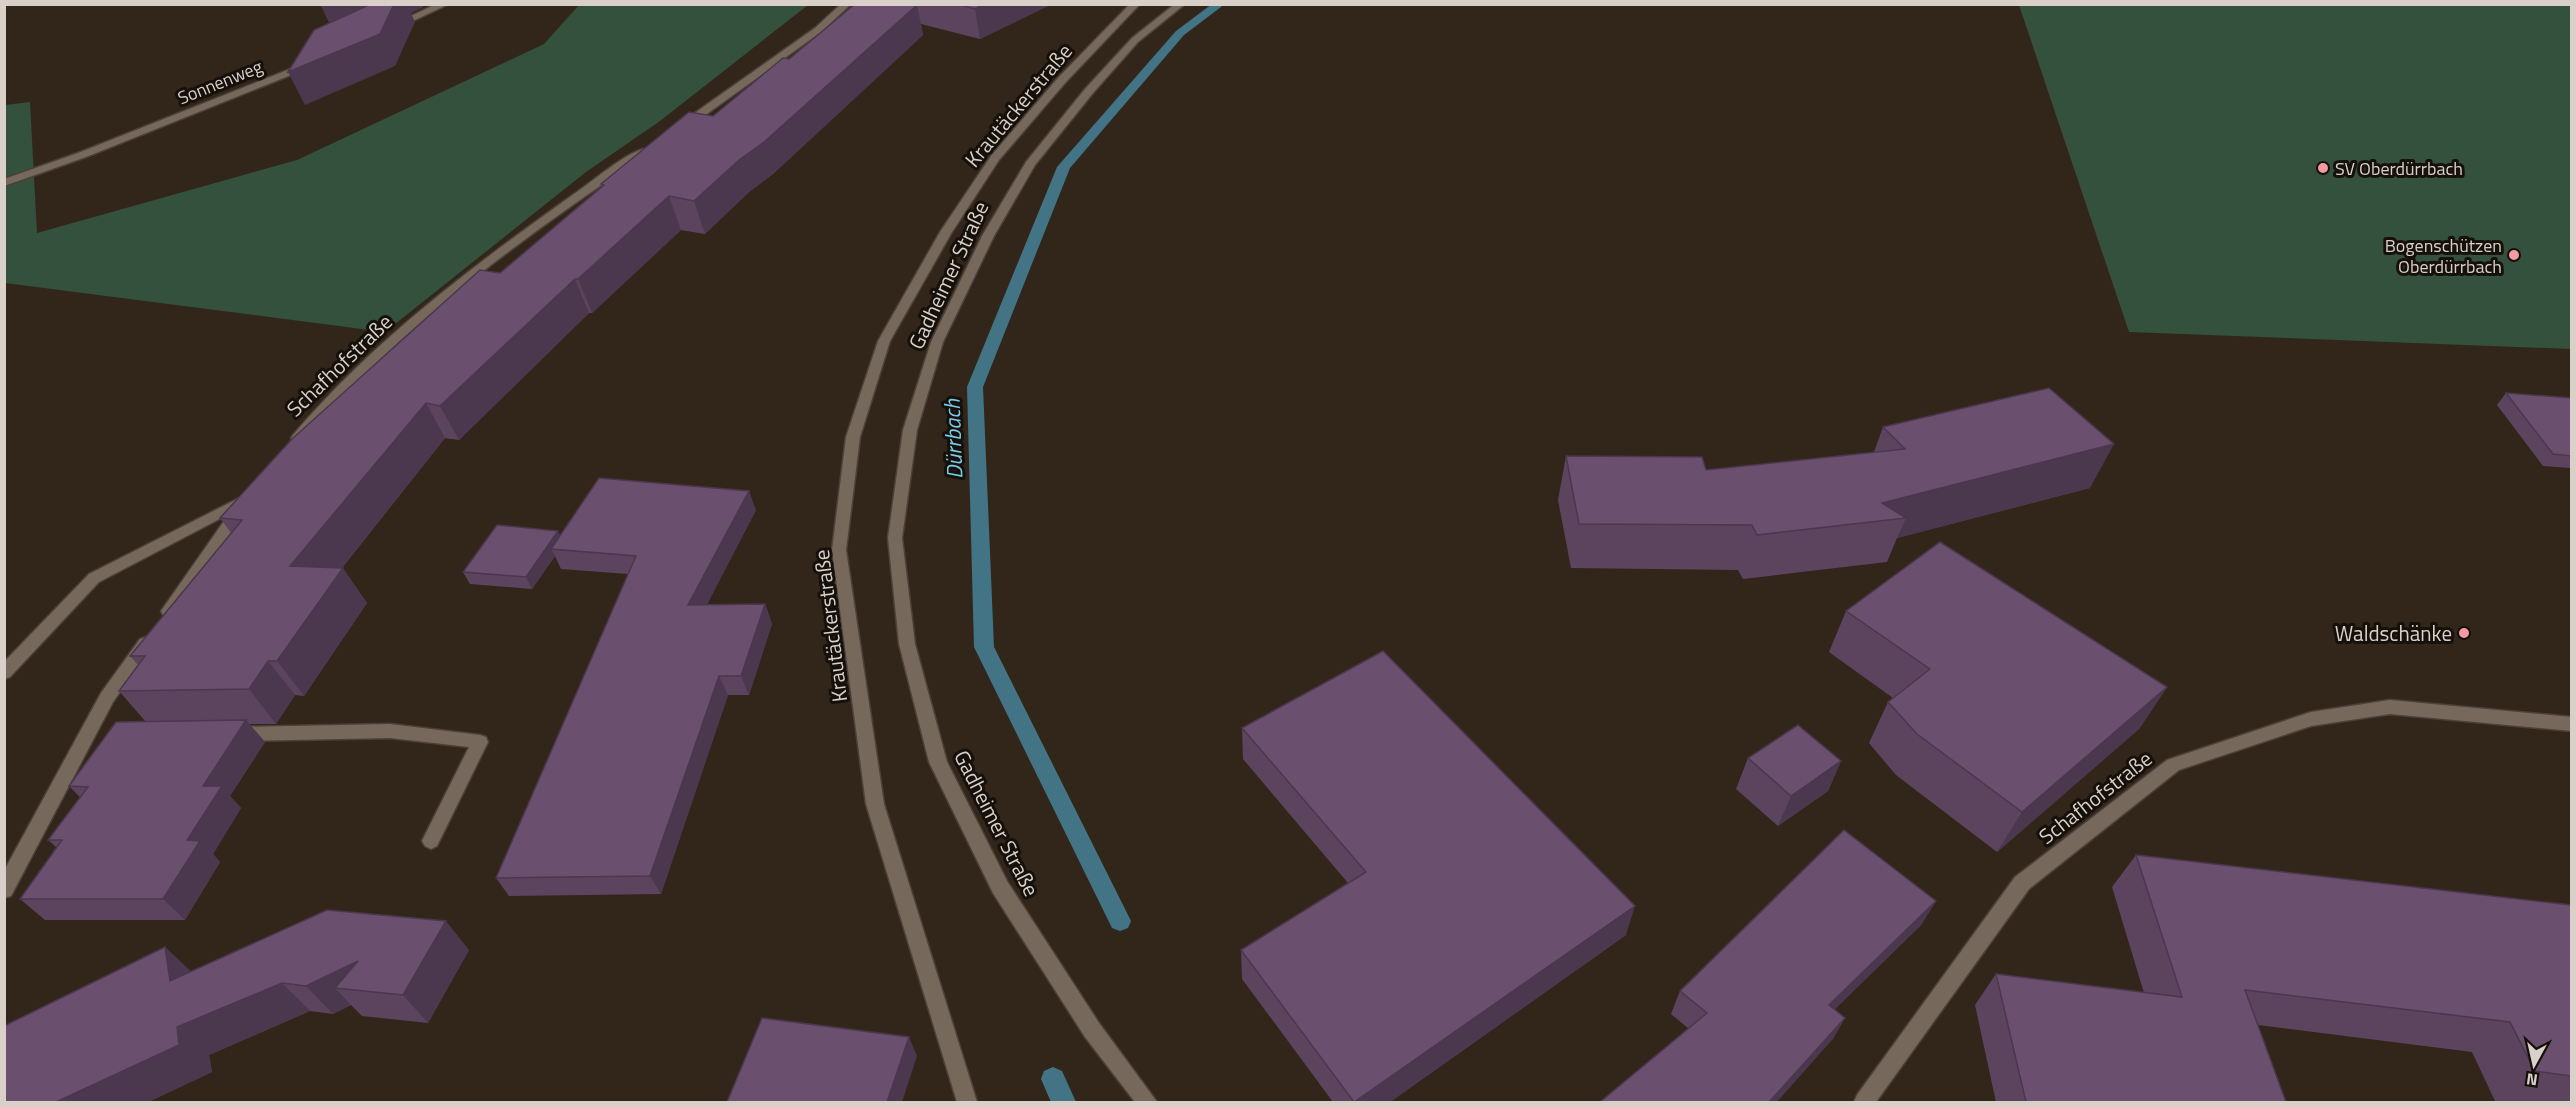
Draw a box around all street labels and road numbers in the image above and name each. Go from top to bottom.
street label: Krautäckerstraße [957,36,1079,174]
street label: Sonnenweg [174,53,266,111]
street label: Gadheimer Straße [900,196,996,354]
street label: Schafhofstraße [279,306,399,424]
street label: Krautäckerstraße [805,548,855,704]
street label: Schafhofstraße [2031,742,2159,852]
street label: Gadheimer Straße [946,744,1048,902]

